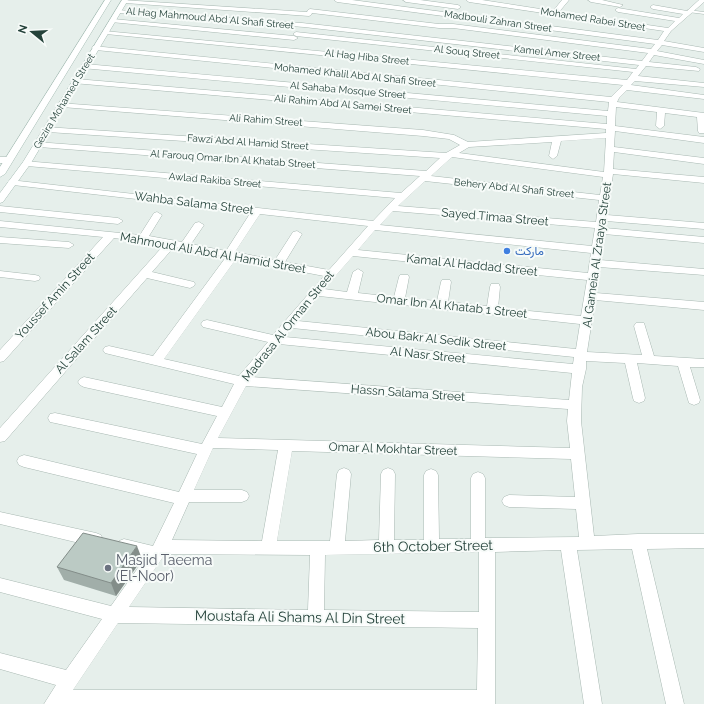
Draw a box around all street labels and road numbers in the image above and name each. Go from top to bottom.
street label: Al Hag Mahmoud Abd Al Shafi Street [126,5,295,31]
street label: Mohamed Rabei Street [540,5,647,33]
street label: Madbouli Zahran Street [444,8,553,34]
street label: Al Souq Street [434,43,501,61]
street label: Kamel Amer Street [513,43,601,63]
street label: Al Hag Hiba Street [324,47,410,67]
street label: Gezira Mohamed Street [31,51,97,151]
street label: Mohamed Khalil Abd Al Shafi Street [273,61,437,89]
street label: Al Sahaba Mosque Street [290,79,407,101]
street label: Ali Rahim Abd Al Samei Street [274,93,413,116]
street label: Ali Rahim Street [229,112,304,128]
street label: Fawzi Abd Al Hamid Street [187,132,310,152]
street label: Al Farouq Omar Ibn Al Khatab Street [150,148,317,170]
street label: Awlad Rakiba Street [168,170,262,190]
street label: Behery Abd Al Shafi Street [453,176,575,200]
street label: Al Gameia Al Zraaya Street [580,181,614,329]
street label: Wahba Salama Street [134,189,254,217]
street label: Sayed Timaa Street [441,205,549,229]
street label: Mahmoud Ali Abd Al Hamid Street [119,230,307,276]
street label: Youssef Amin Street [13,250,97,342]
street label: Kamal Al Haddad Street [406,251,538,279]
street label: Madrasa Al Orman Street [239,268,337,384]
street label: Omar Ibn Al Khatab 1 Street [376,291,528,321]
street label: Al Salam Street [52,304,120,376]
street label: Abou Bakr Al Sedik Street [365,325,507,353]
street label: Al Nasr Street [390,344,466,366]
street label: Hassn Salama Street [350,382,466,404]
street label: Omar Al Mokhtar Street [328,440,458,458]
street label: 6th October Street [373,537,493,555]
street label: Moustafa Ali Shams Al Din Street [195,607,406,627]

